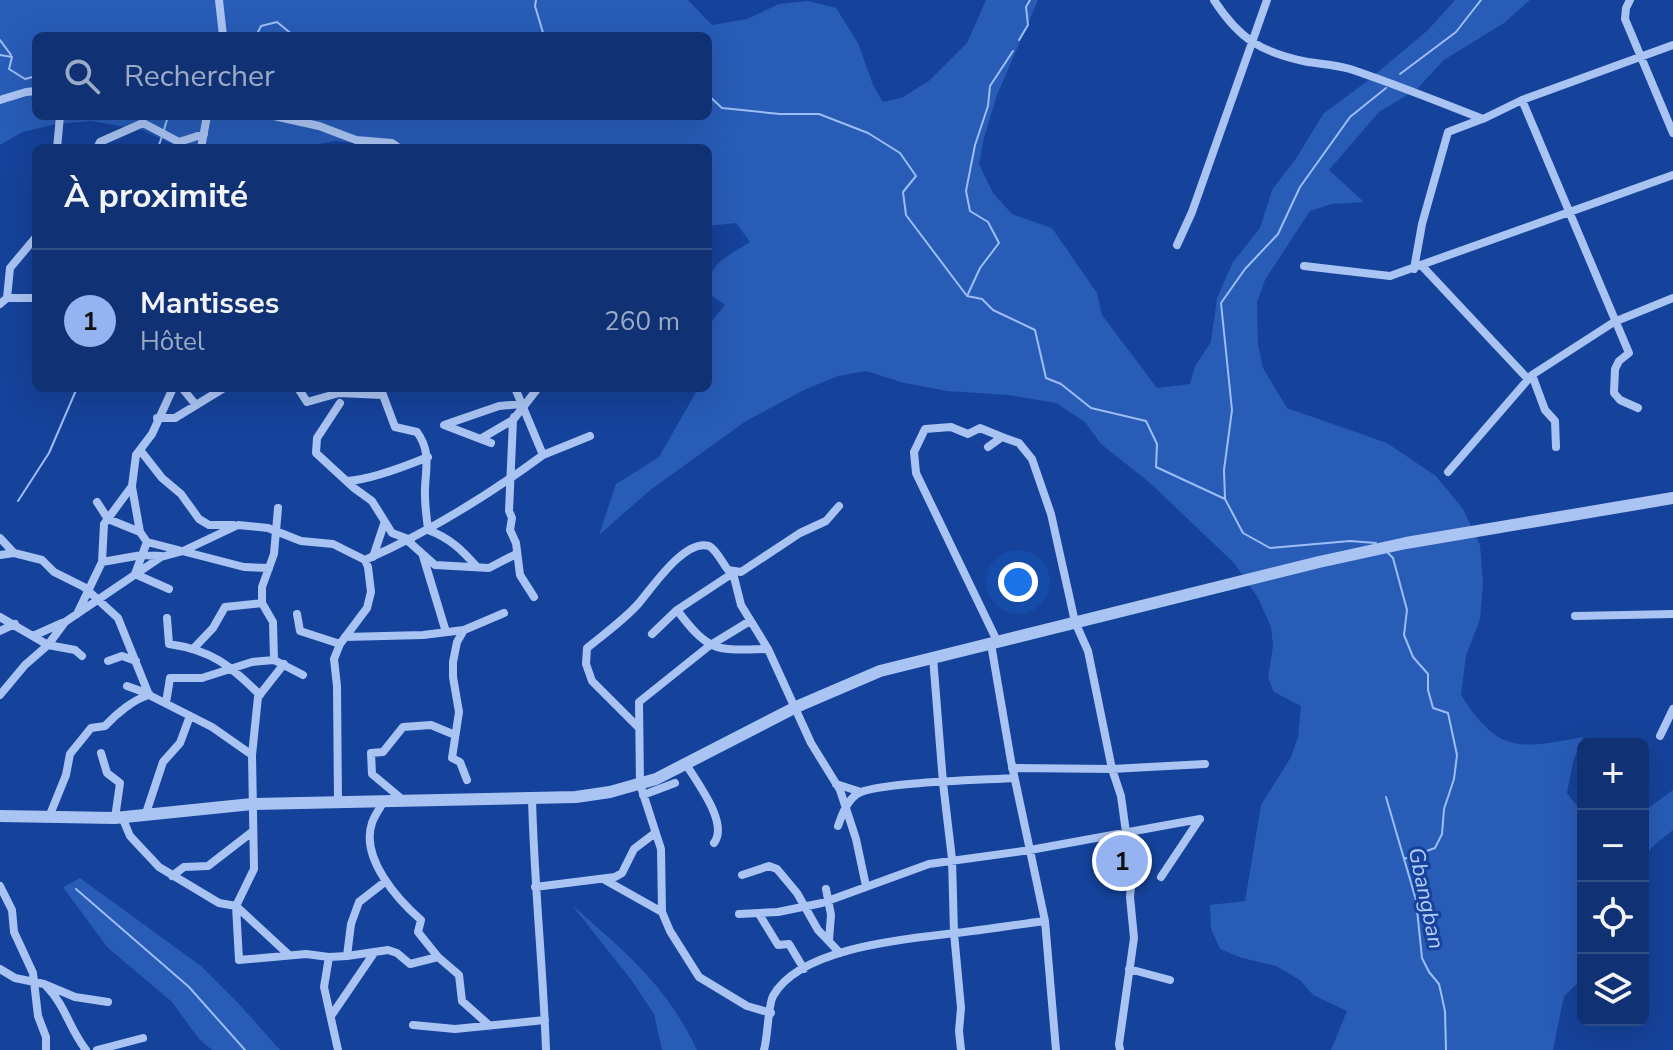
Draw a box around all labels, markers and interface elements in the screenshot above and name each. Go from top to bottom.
search box [32,32,712,120]
icon: search [60,54,104,98]
text: Rechercher [124,56,275,97]
text: À proximité [64,173,248,219]
text: Mantisses [140,283,279,324]
text: 1 [82,304,98,339]
text: 260 m [604,304,680,339]
text: Hôtel [140,324,205,359]
your location [998,562,1038,602]
map controls [1577,738,1649,1026]
button: + [1577,738,1649,810]
button: − [1577,810,1649,882]
pin: 1 [1096,831,1148,891]
water label: Gbangban [1401,845,1451,952]
button: locate [1577,882,1649,954]
button: layers [1577,954,1649,1026]

